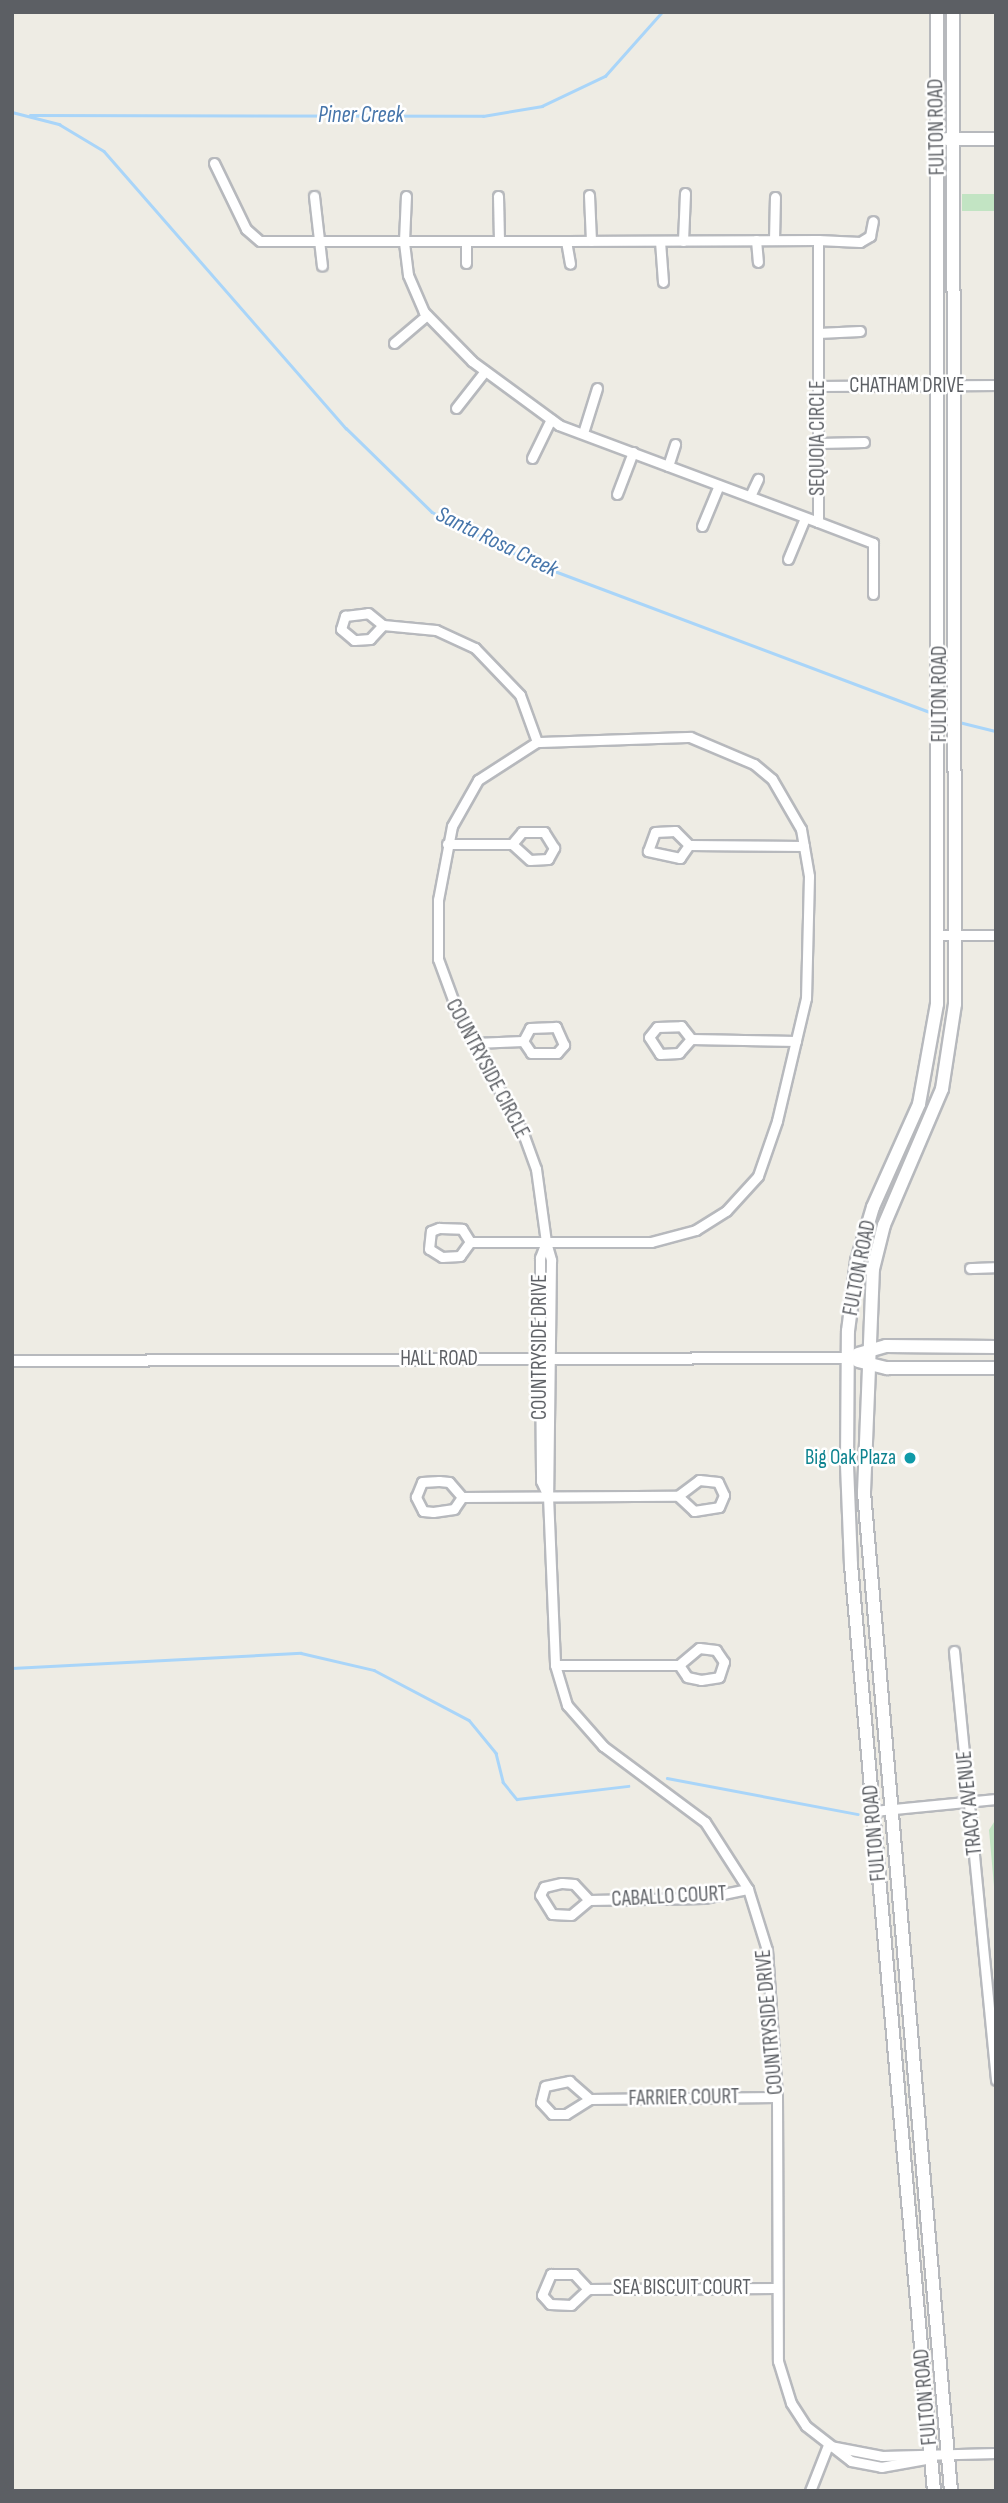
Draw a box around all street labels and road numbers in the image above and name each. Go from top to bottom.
street label: FULTON ROAD [924,78,950,176]
street label: CHATHAM DRIVE [849,373,965,399]
street label: SEQUOIA CIRCLE [805,380,831,496]
street label: FULTON ROAD [927,646,953,742]
street label: COUNTRYSIDE CIRCLE [440,995,534,1143]
street label: FULTON ROAD [838,1218,882,1318]
street label: COUNTRYSIDE DRIVE [527,1274,553,1420]
street label: HALL ROAD [400,1346,478,1372]
street label: TRACY AVENUE [952,1749,988,1857]
street label: FULTON ROAD [858,1784,892,1882]
street label: CABALLO COURT [611,1881,727,1913]
street label: COUNTRYSIDE DRIVE [751,1948,789,2096]
street label: FARRIER COURT [628,2084,740,2112]
street label: SEA BISCUIT COURT [613,2275,751,2301]
street label: FULTON ROAD [909,2348,943,2446]

